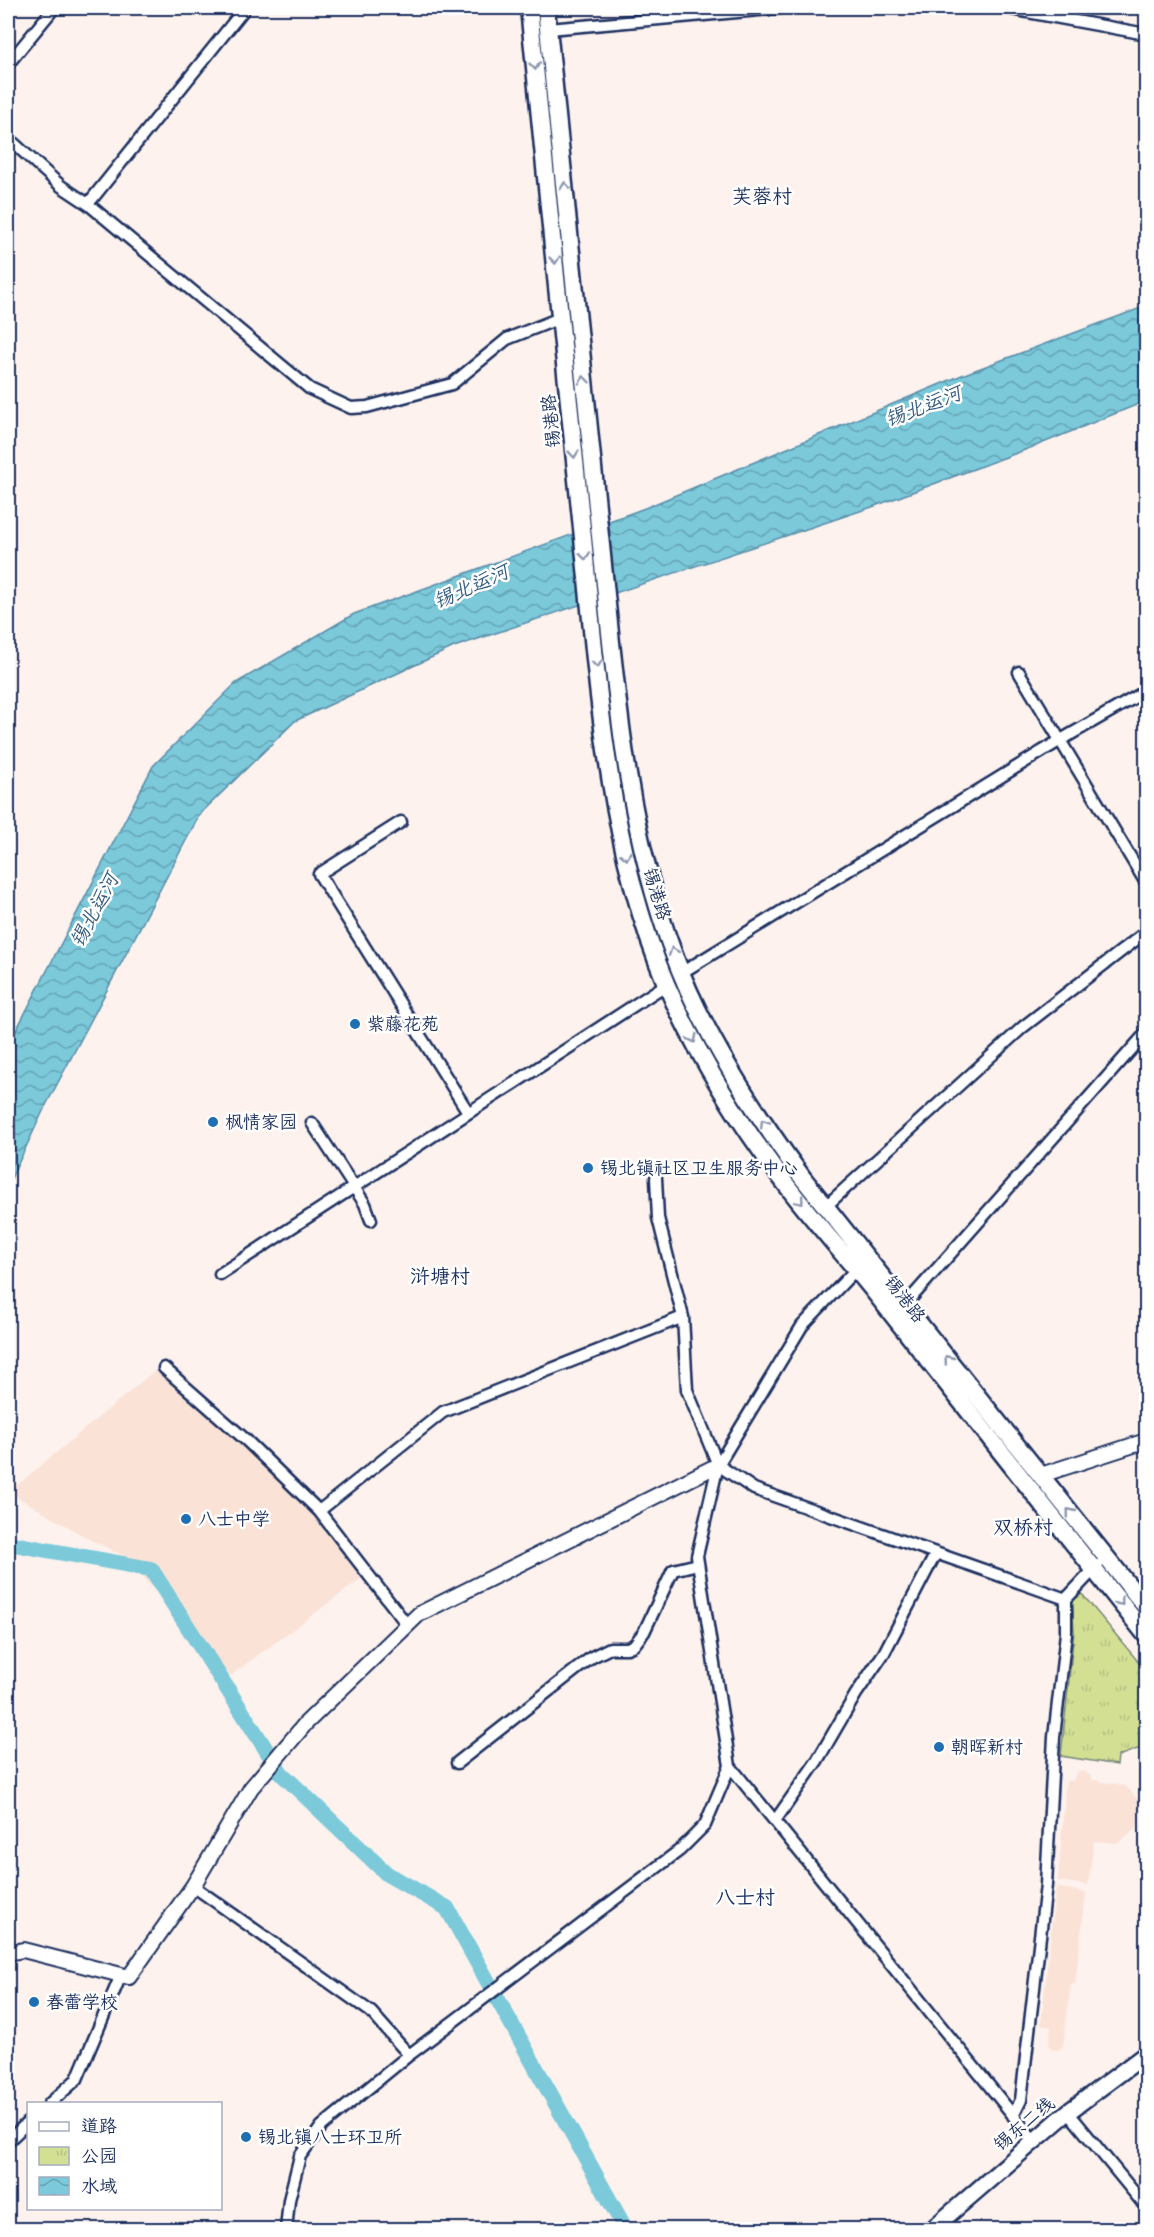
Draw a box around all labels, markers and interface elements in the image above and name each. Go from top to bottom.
one-way arrow [528,61,541,70]
one-way arrow [559,182,571,191]
district label: 芙蓉村 [732,183,792,209]
one-way arrow [548,255,560,264]
one-way arrow [578,376,591,385]
water label: 锡北运河 [881,378,968,432]
street label: 锡港路 [536,393,566,449]
one-way arrow [567,449,580,458]
one-way arrow [578,552,591,561]
water label: 锡北运河 [429,557,516,614]
one-way arrow [590,659,602,668]
one-way arrow [619,851,632,861]
street label: 锡港路 [638,865,676,923]
water label: 锡北运河 [64,866,126,951]
one-way arrow [667,946,680,957]
place label: 紫藤花苑 [367,1012,439,1036]
marker: 紫藤花苑 [348,1017,362,1031]
one-way arrow [686,1032,697,1043]
place label: 枫情家园 [225,1110,297,1134]
marker: 枫情家园 [206,1115,220,1129]
one-way arrow [760,1119,771,1130]
place label: 锡北镇社区卫生服务中心 [600,1156,798,1180]
marker: 锡北镇社区卫生服务中心 [581,1161,595,1175]
one-way arrow [792,1194,803,1205]
district label: 浒塘村 [410,1263,470,1289]
street label: 锡港路 [879,1270,931,1328]
one-way arrow [945,1355,956,1366]
place label: 八士中学 [198,1507,270,1531]
one-way arrow [1067,1508,1078,1519]
marker: 八士中学 [179,1512,193,1526]
district label: 双桥村 [993,1514,1053,1540]
one-way arrow [1112,1595,1123,1606]
place label: 朝晖新村 [951,1735,1023,1759]
marker: 朝晖新村 [932,1740,946,1754]
district label: 八士村 [715,1884,775,1910]
place label: 春蕾学校 [46,1990,118,2014]
marker: 春蕾学校 [27,1995,41,2009]
street label: 锡东二线 [989,2092,1059,2156]
legend [27,2102,222,2210]
text: 道路 [81,2114,117,2138]
place label: 锡北镇八士环卫所 [258,2125,402,2149]
marker: 锡北镇八士环卫所 [239,2130,253,2144]
text: 公园 [81,2144,117,2168]
text: 水域 [81,2174,117,2198]

